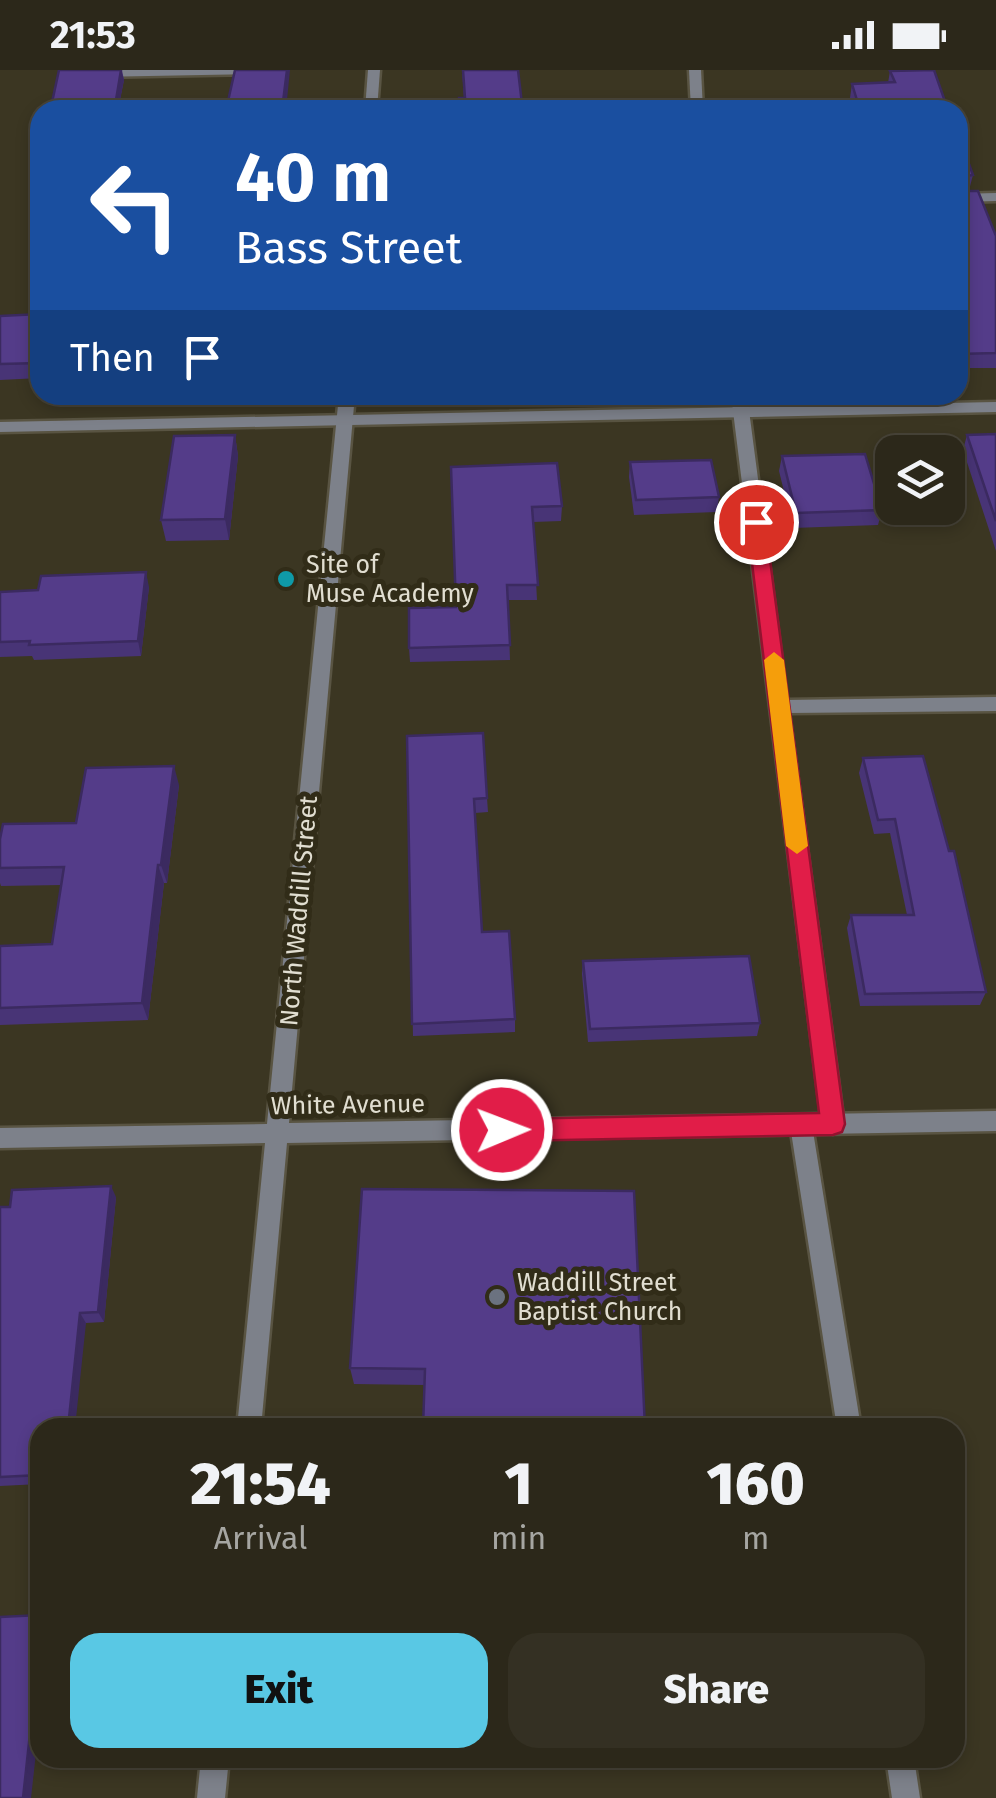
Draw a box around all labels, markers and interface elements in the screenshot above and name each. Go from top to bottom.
text: 21:53 [50,12,136,58]
text: 40 m [235,136,391,220]
icon: left [70,140,200,270]
text: Bass Street [235,221,462,275]
icon: arrive [175,330,230,385]
text: Then [70,335,155,381]
map controls [875,435,965,525]
button: layers [875,435,965,525]
pin [714,480,799,565]
icon: arrive [729,495,784,550]
place label: Site of Muse Academy [306,550,474,609]
marker: Site of Muse Academy [275,568,297,590]
street label: North Waddill Street [274,794,324,1027]
position arrow [450,1078,554,1182]
street label: White Avenue [271,1089,425,1121]
place label: Waddill Street Baptist Church [517,1268,683,1327]
marker: Waddill Street Baptist Church [486,1286,508,1308]
text: 21:54 [190,1448,331,1520]
text: 1 [504,1448,533,1520]
text: 160 [706,1448,805,1520]
text: Arrival [214,1519,307,1557]
text: min [491,1519,546,1557]
text: m [742,1519,769,1557]
button: Exit [70,1633,488,1748]
button: Share [508,1633,925,1748]

